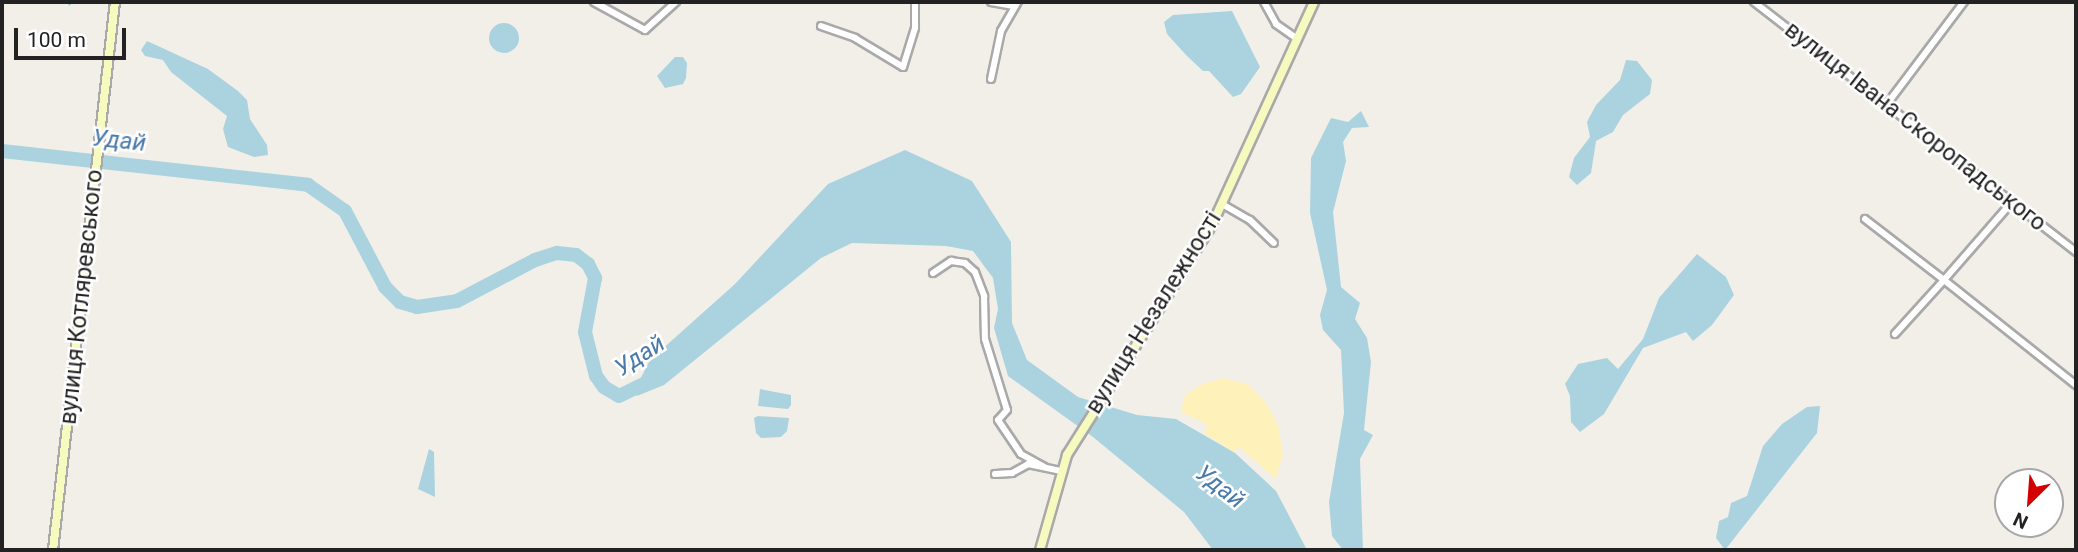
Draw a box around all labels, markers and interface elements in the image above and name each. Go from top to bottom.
scale bar [18,14,130,58]
street label: вулиця Івана Скоропадського [1779,16,2051,238]
text: 100 m [27,28,86,52]
water label: Удай [91,124,147,158]
street label: вулиця Котляревського [55,168,109,426]
street label: вулиця Незалежності [1081,207,1227,419]
water label: Удай [610,329,670,383]
water label: Удай [1190,459,1250,515]
north arrow [1994,468,2064,538]
text: N [2010,507,2032,534]

